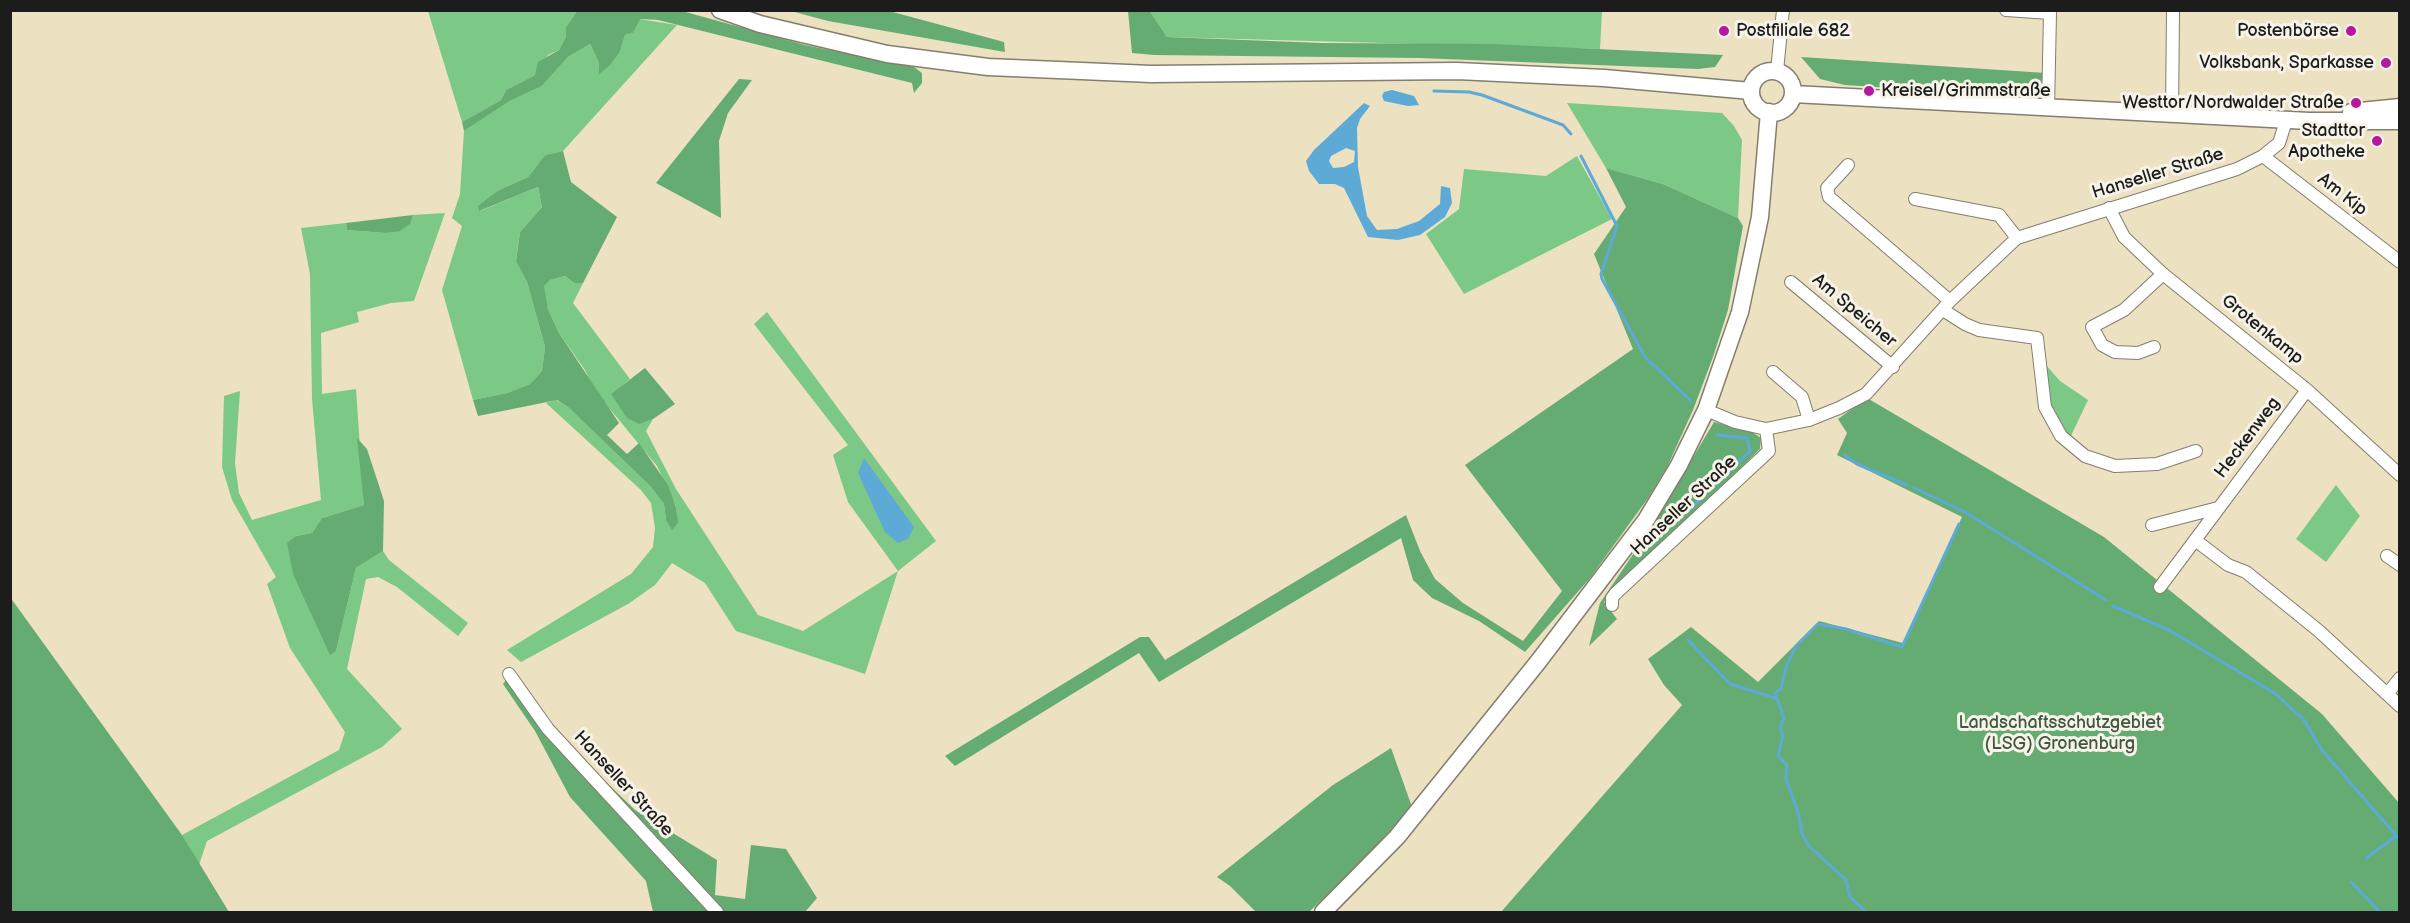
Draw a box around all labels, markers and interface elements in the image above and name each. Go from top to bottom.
place label: Postfiliale 682 [1736,20,1850,42]
place label: Postenbörse [2237,20,2339,42]
marker: Postfiliale 682 [1717,24,1731,38]
marker: Postenbörse [2344,24,2358,38]
place label: Volksbank, Sparkasse [2199,52,2374,74]
marker: Volksbank, Sparkasse [2379,56,2393,70]
place label: Kreisel/Grimmstraße [1881,80,2051,102]
marker: Kreisel/Grimmstraße [1862,84,1876,98]
place label: Westtor/Nordwalder Straße [2122,92,2344,114]
marker: Westtor/Nordwalder Straße [2349,96,2363,110]
place label: Stadttor Apotheke [2288,120,2365,162]
marker: Stadttor Apotheke [2370,134,2384,148]
street label: Hanseller Straße [2090,144,2226,204]
street label: Am Kip [2313,169,2371,221]
street label: Am Speicher [1807,269,1901,353]
street label: Grotenkamp [2217,290,2307,370]
street label: Heckenweg [2211,393,2285,483]
street label: Hanseller Straße [1627,452,1741,560]
park label: Landschaftsschutzgebiet (LSG) Gronenburg [1959,712,2161,754]
street label: Hanseller Straße [569,727,677,841]

